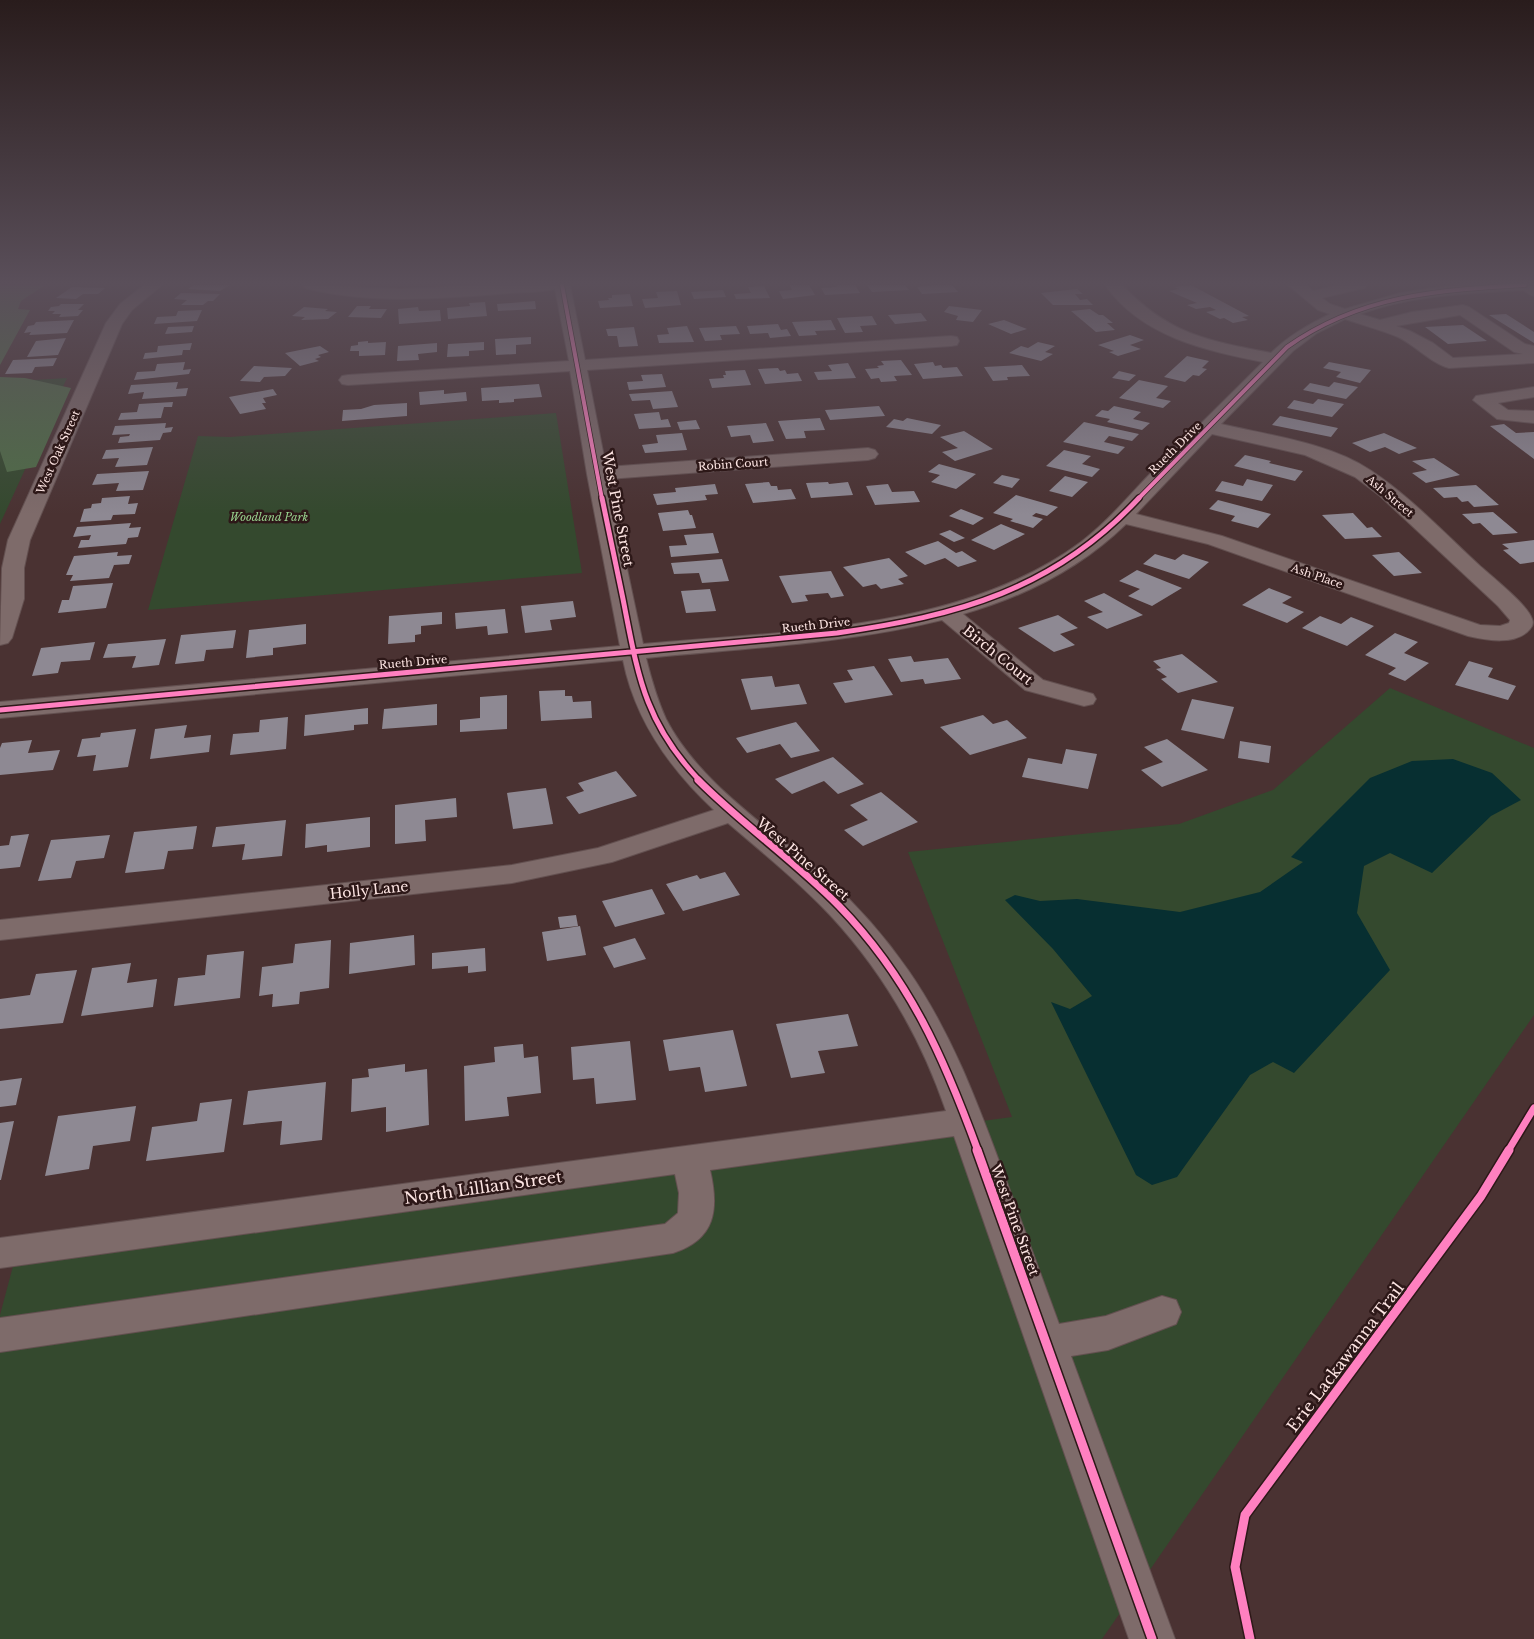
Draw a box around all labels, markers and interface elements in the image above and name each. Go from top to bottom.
street label: West Oak Street [33,407,83,497]
street label: Rueth Drive [1146,419,1204,477]
street label: West Pine Street [598,449,638,569]
street label: Robin Court [697,455,769,473]
street label: Ash Street [1363,472,1417,520]
park label: Woodland Park [230,510,308,524]
street label: Ash Place [1288,560,1345,591]
street label: Rueth Drive [781,614,851,636]
street label: Birch Court [959,621,1037,689]
street label: Rueth Drive [378,652,448,672]
street label: West Pine Street [752,813,854,905]
street label: Holly Lane [329,877,409,903]
street label: West Pine Street [986,1161,1044,1279]
street label: North Lillian Street [403,1166,563,1208]
street label: Erie Lackawanna Trail [1282,1278,1408,1436]

